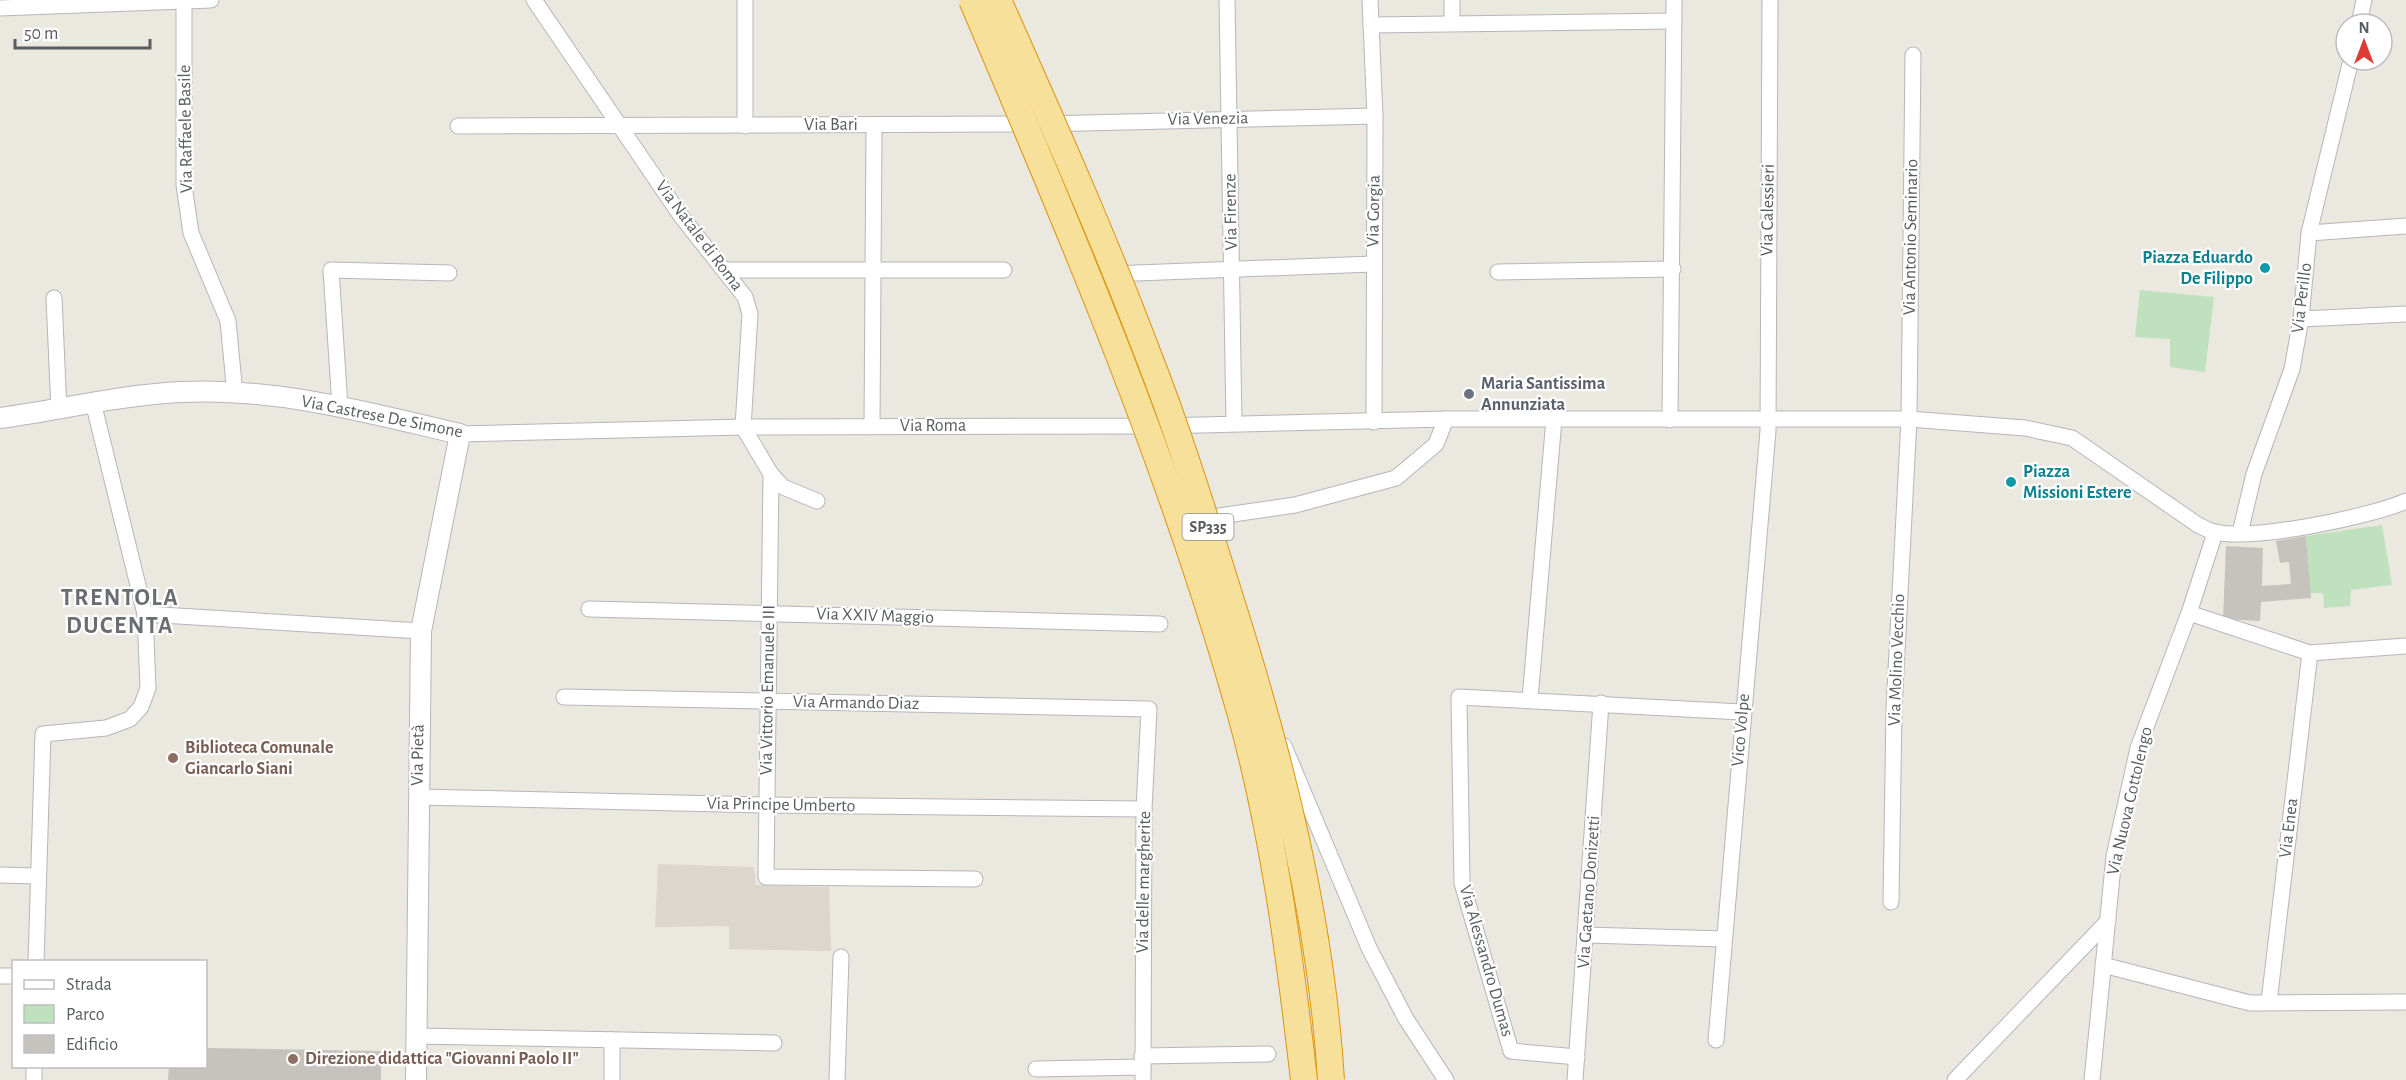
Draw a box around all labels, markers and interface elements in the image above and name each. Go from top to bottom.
scale bar [15,12,150,50]
north arrow [2334,12,2394,72]
text: N [2358,20,2370,36]
text: 50 m [24,25,58,43]
street label: Via Raffaele Basile [176,65,196,193]
street label: Via Venezia [1167,109,1249,129]
street label: Via Bari [804,116,858,134]
street label: Via Antonio Seminario [1901,158,1921,315]
street label: Via Calessieri [1758,164,1778,256]
street label: Via Firenze [1221,173,1241,251]
street label: Via Gorgia [1364,175,1384,247]
street label: Via Natale di Roma [652,177,746,295]
place label: Piazza Eduardo De Filippo [2142,249,2253,288]
marker: Piazza Eduardo De Filippo [2258,261,2272,275]
street label: Via Perillo [2289,262,2315,334]
place label: Maria Santissima Annunziata [1481,375,1606,414]
marker: Maria Santissima Annunziata [1462,387,1476,401]
street label: Via Castrese De Simone [300,392,464,442]
street label: Via Roma [900,417,966,435]
place label: Piazza Missioni Estere [2023,463,2132,502]
marker: Piazza Missioni Estere [2004,475,2018,489]
road number: SP335 [1182,514,1234,540]
district label: TRENTOLA DUCENTA [61,586,179,638]
street label: Via Molino Vecchio [1886,593,1908,727]
street label: Via Vittorio Emanuele III [758,605,778,775]
street label: Via XXIV Maggio [816,605,934,627]
street label: Via Armando Diaz [793,693,919,713]
street label: Vico Volpe [1729,693,1753,767]
street label: Via Pietà [408,724,428,786]
street label: Via Nuova Cottolengo [2104,725,2156,877]
place label: Biblioteca Comunale Giancarlo Siani [185,739,333,778]
marker: Biblioteca Comunale Giancarlo Siani [166,751,180,765]
street label: Via Principe Umberto [706,795,856,815]
street label: Via Enea [2276,797,2302,859]
street label: Via delle margherite [1134,811,1154,953]
street label: Via Gaetano Donizetti [1575,815,1603,969]
street label: Via Alessandro Dumas [1456,883,1516,1039]
legend [12,960,207,1068]
text: Strada [66,976,112,994]
text: Parco [66,1006,105,1024]
text: Edificio [66,1036,118,1054]
place label: Direzione didattica "Giovanni Paolo II" [305,1050,579,1068]
marker: Direzione didattica "Giovanni Paolo II" [286,1052,300,1066]

